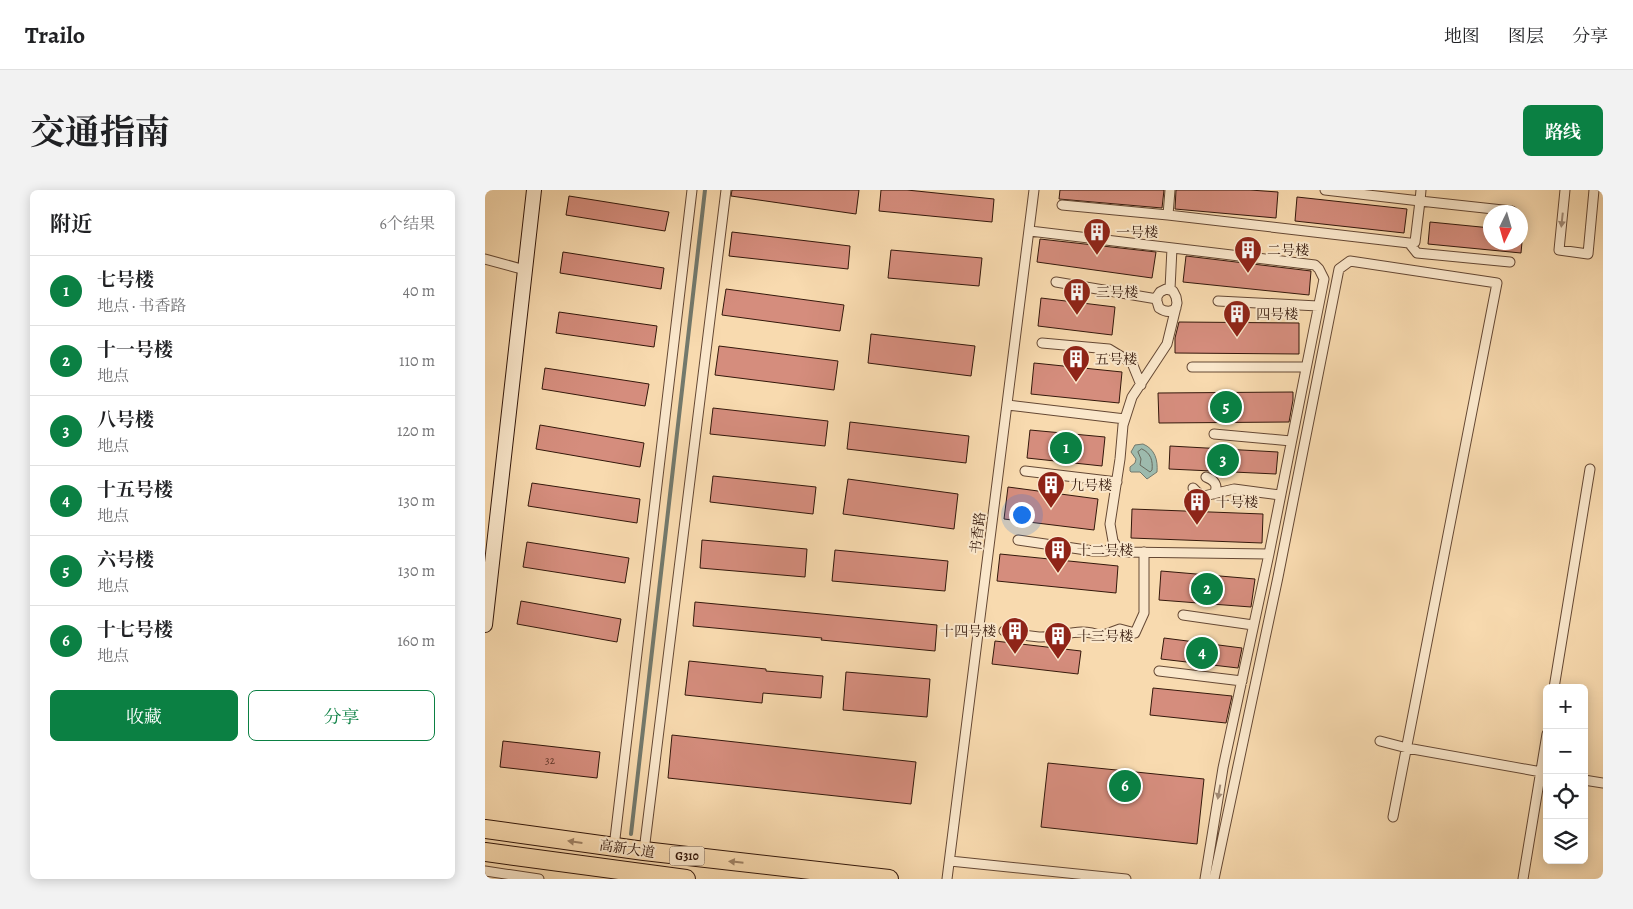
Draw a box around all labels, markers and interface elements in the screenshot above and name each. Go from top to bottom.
text: Trailo [25,19,85,51]
text: 地图 [1444,24,1480,48]
text: 图层 [1508,24,1544,48]
text: 分享 [1572,24,1608,48]
button: 路线 [1523,105,1603,156]
text: 交通指南 [30,108,170,156]
north arrow [1483,205,1528,250]
text: 附近 [50,210,92,238]
one-way arrow [1558,212,1566,228]
text: 6个结果 [380,213,435,235]
building icon: 一号楼 [1082,217,1112,256]
place label: 一号楼 [1116,223,1158,242]
building icon: 二号楼 [1233,235,1263,274]
place label: 二号楼 [1267,241,1309,260]
text: 七号楼 [97,267,154,293]
building icon: 三号楼 [1062,277,1092,316]
text: 1 [63,280,69,302]
text: 40 m [403,280,435,302]
place label: 三号楼 [1096,283,1138,302]
text: 地点 · 书香路 [97,295,187,317]
building icon: 四号楼 [1222,299,1252,338]
place label: 四号楼 [1256,305,1298,324]
text: 十一号楼 [97,337,173,363]
building icon: 五号楼 [1061,344,1091,383]
text: 2 [62,350,70,372]
text: 110 m [399,350,435,372]
place label: 五号楼 [1095,350,1137,369]
text: 地点 [97,365,129,387]
pin: 5 [1210,388,1242,426]
text: 八号楼 [97,407,154,433]
text: 3 [63,420,69,442]
text: 120 m [397,420,435,442]
pin: 1 [1050,429,1082,467]
text: 地点 [97,435,129,457]
pin: 3 [1207,441,1239,479]
building icon: 九号楼 [1036,470,1066,509]
place label: 九号楼 [1070,476,1112,495]
text: 十五号楼 [97,477,173,503]
building icon: 十号楼 [1182,487,1212,526]
text: 4 [62,490,70,512]
text: 130 m [398,490,435,512]
place label: 十号楼 [1216,493,1258,512]
your location [1009,502,1035,528]
text: 地点 [97,505,129,527]
street label: 书香路 [966,511,990,555]
building icon: 十二号楼 [1043,535,1073,574]
place label: 十二号楼 [1077,541,1133,560]
text: 六号楼 [97,547,154,573]
text: 5 [63,560,69,582]
text: 130 m [398,560,435,582]
pin: 2 [1191,570,1223,608]
text: 地点 [97,575,129,597]
building icon: 十四号楼 [1000,616,1030,655]
text: 十七号楼 [97,617,173,643]
building icon: 十三号楼 [1043,621,1073,660]
place label: 十四号楼 [940,622,996,641]
place label: 十三号楼 [1077,627,1133,646]
text: 6 [62,630,70,652]
text: 160 m [397,630,435,652]
pin: 4 [1186,634,1218,672]
text: 地点 [97,645,129,667]
map controls [1543,684,1588,864]
button: + [1543,684,1588,729]
button: 收藏 [50,690,238,741]
button: 分享 [248,690,435,741]
button: − [1543,729,1588,774]
house number: 32 [545,753,555,768]
pin: 6 [1109,767,1141,805]
button: locate [1543,774,1588,819]
one-way arrow [1215,785,1223,801]
button: layers [1543,819,1588,864]
street label: 高新大道 [598,836,656,862]
one-way arrow [566,838,582,846]
road number: G310 [669,846,705,866]
one-way arrow [728,858,744,866]

